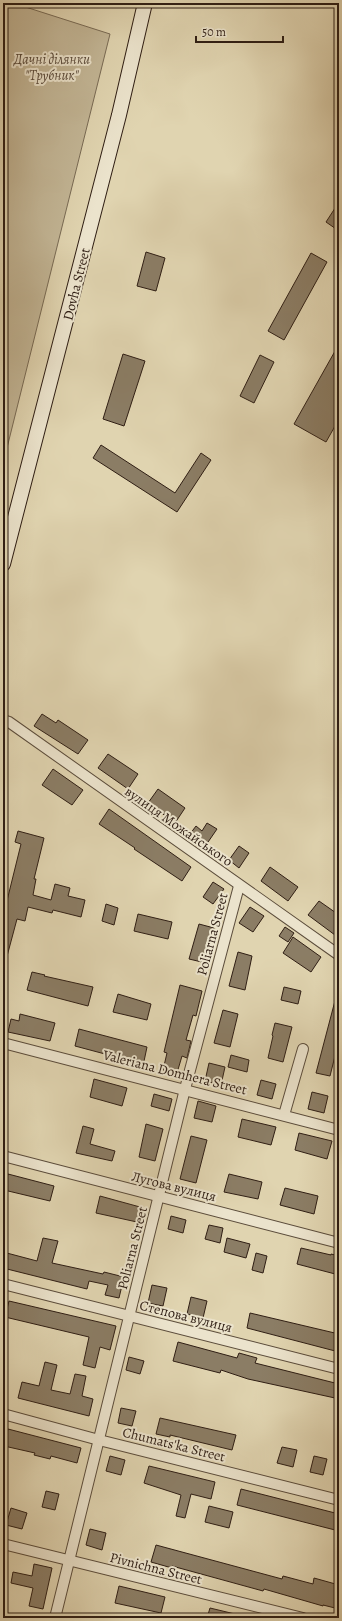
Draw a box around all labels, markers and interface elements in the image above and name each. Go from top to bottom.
scale bar [196,18,283,44]
text: 50 m [202,24,226,40]
park label: Дачні ділянки "Трубник" [13,50,90,85]
street label: Dovha Street [58,246,95,322]
street label: вулиця Можайського [121,782,237,871]
street label: Poliarna Street [192,890,233,977]
street label: Valeriana Domhera Street [100,1045,249,1100]
street label: Лугова вулиця [130,1167,218,1206]
street label: Poliarna Street [113,1204,152,1292]
street label: Степова вулиця [137,1296,234,1337]
street label: Chumats'ka Street [121,1423,228,1467]
street label: Pivnichna Street [108,1548,204,1589]

